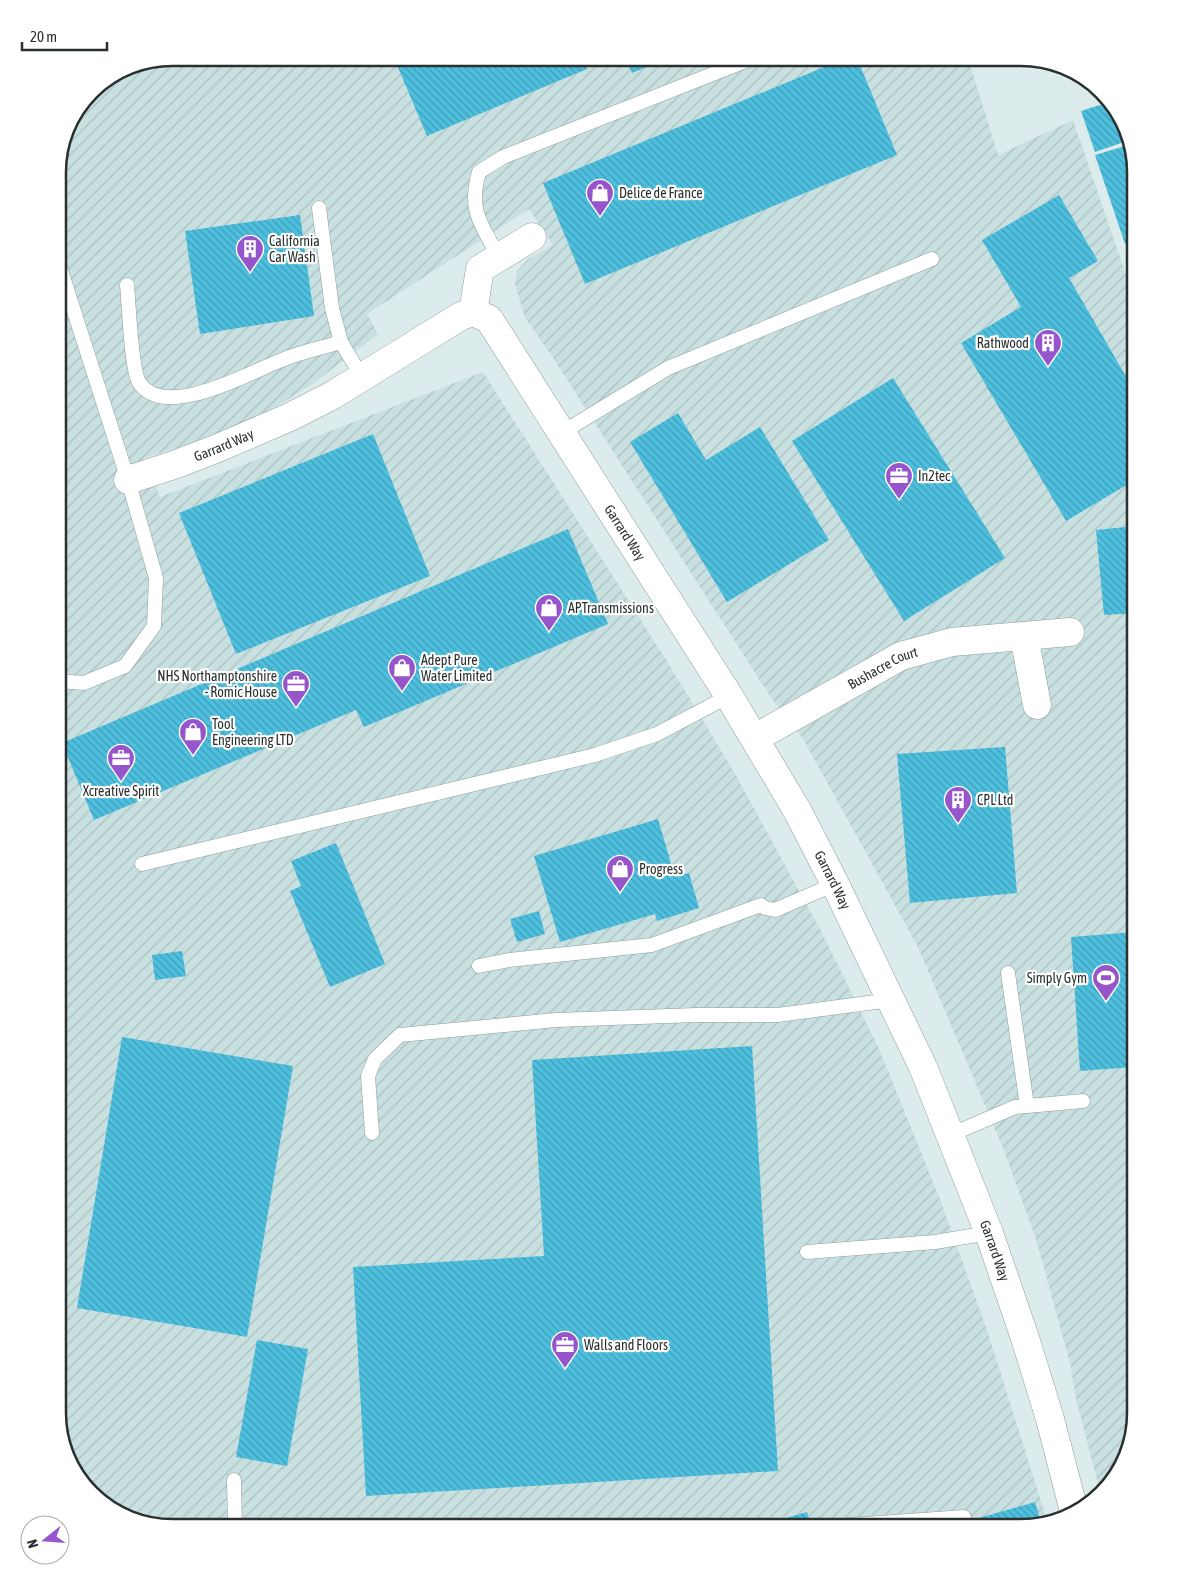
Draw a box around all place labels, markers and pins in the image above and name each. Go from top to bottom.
shop icon: Delice de France [585,178,615,217]
place label: Delice de France [619,185,703,201]
place label: California Car Wash [269,233,320,265]
building icon: California Car Wash [235,234,265,273]
building icon: Rathwood [1033,328,1063,367]
place label: Rathwood [977,335,1029,351]
office icon: In2tec [884,461,914,500]
place label: In2tec [918,468,951,484]
shop icon: APTransmissions [534,593,564,632]
place label: APTransmissions [568,600,654,616]
place label: Adept Pure Water Limited [421,652,492,684]
shop icon: Adept Pure Water Limited [387,653,417,692]
place label: NHS Northamptonshire - Romic House [157,668,277,700]
office icon: NHS Northamptonshire - Romic House [281,669,311,708]
place label: Tool Engineering LTD [212,716,294,748]
shop icon: Tool Engineering LTD [178,717,208,756]
office icon: Xcreative Spirit [106,743,136,782]
place label: Xcreative Spirit [83,783,159,799]
building icon: CPL Ltd [943,785,973,824]
place label: CPL Ltd [977,792,1013,808]
shop icon: Progress [605,854,635,893]
place label: Progress [639,861,683,877]
sports icon: Simply Gym [1091,963,1121,1002]
place label: Simply Gym [1027,970,1087,986]
office icon: Walls and Floors [550,1330,580,1369]
place label: Walls and Floors [584,1337,668,1353]

